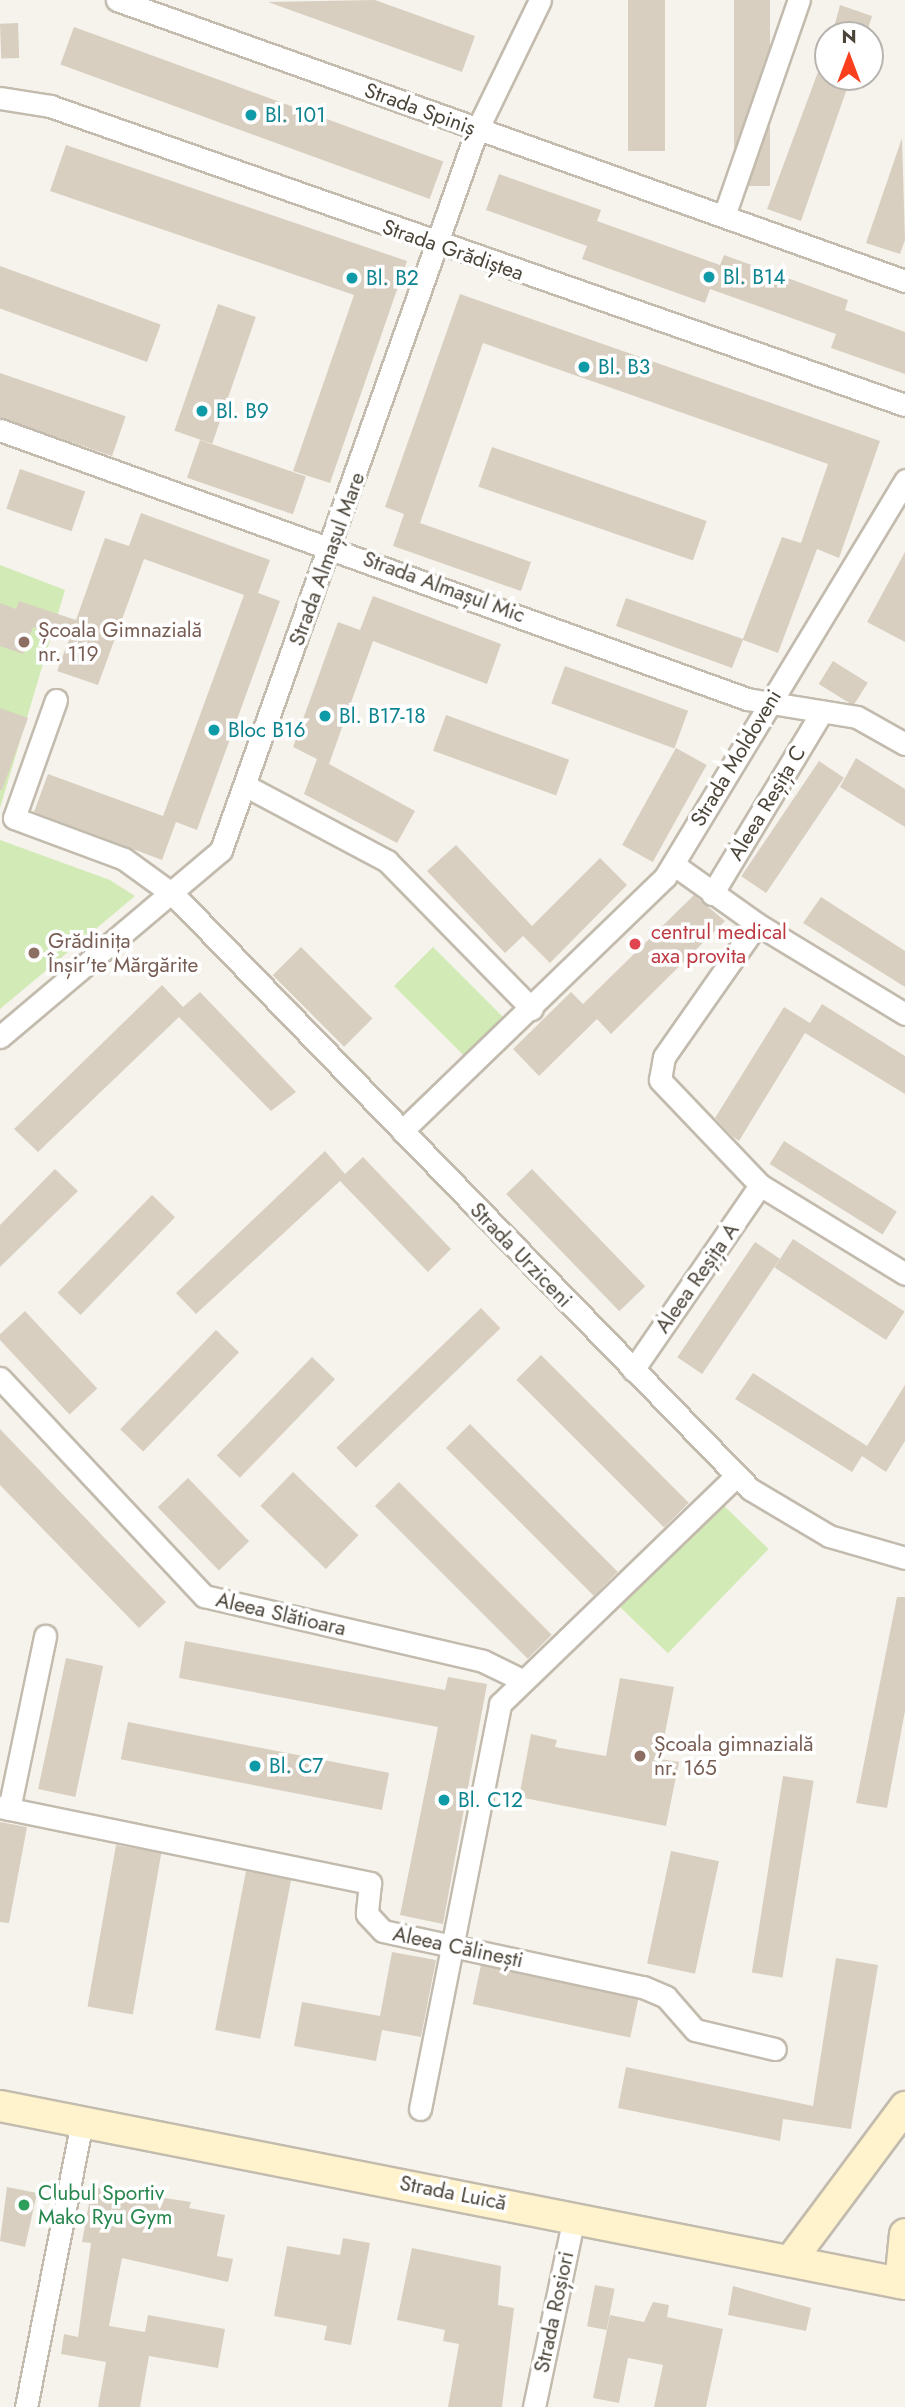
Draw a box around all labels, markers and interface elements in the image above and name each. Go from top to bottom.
north arrow [814,21,884,91]
text: N [841,23,857,50]
street label: Strada Spiniș [361,77,479,141]
place label: Bl. 101 [265,102,326,128]
marker: Bl. 101 [243,107,259,123]
street label: Strada Grădiștea [379,214,527,286]
place label: Bl. B14 [723,264,786,290]
place label: Bl. B2 [366,265,419,291]
marker: Bl. B14 [701,269,717,285]
marker: Bl. B2 [344,270,360,286]
place label: Bl. B3 [598,354,650,380]
marker: Bl. B3 [576,359,592,375]
place label: Bl. B9 [216,398,269,424]
marker: Bl. B9 [194,403,210,419]
street label: Strada Almașul Mare [284,469,370,649]
street label: Strada Almașul Mic [360,546,528,628]
place label: Școala Gimnazială nr. 119 [38,617,202,667]
marker: Școala Gimnazială nr. 119 [16,634,32,650]
street label: Strada Moldoveni [685,685,787,831]
place label: Bl. B17-18 [339,703,426,729]
marker: Bl. B17-18 [317,708,333,724]
place label: Bloc B16 [228,717,306,743]
marker: Bloc B16 [206,722,222,738]
street label: Aleea Reșița C [723,741,811,865]
place label: centrul medical axa provita [651,919,787,969]
place label: Grădinița Înșir'te Mărgărite [48,928,198,978]
marker: centrul medical axa provita [625,934,645,954]
marker: Grădinița Înșir'te Mărgărite [26,945,42,961]
street label: Strada Urziceni [465,1197,577,1313]
street label: Aleea Reșița A [650,1218,744,1338]
street label: Aleea Slătioara [214,1587,348,1641]
place label: Școala gimnazială nr. 165 [654,1731,814,1781]
marker: Școala gimnazială nr. 165 [632,1748,648,1764]
place label: Bl. C7 [269,1753,323,1779]
marker: Bl. C7 [247,1758,263,1774]
place label: Bl. C12 [458,1787,523,1813]
marker: Bl. C12 [436,1792,452,1808]
street label: Aleea Călinești [391,1921,525,1973]
street label: Strada Luică [398,2170,508,2216]
place label: Clubul Sportiv Mako Ryu Gym [38,2180,172,2230]
marker: Clubul Sportiv Mako Ryu Gym [16,2197,32,2213]
street label: Strada Roșiori [529,2249,579,2375]

